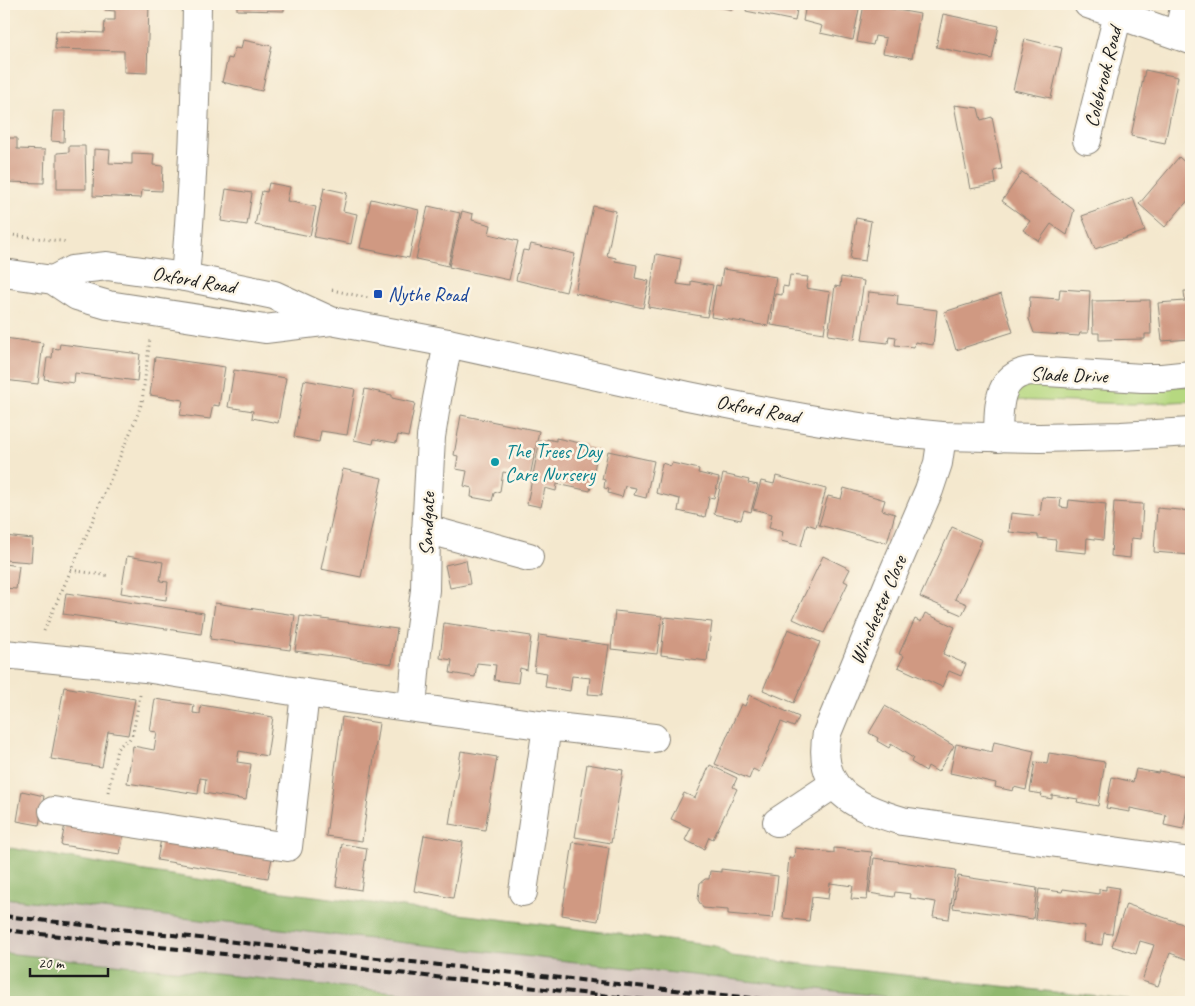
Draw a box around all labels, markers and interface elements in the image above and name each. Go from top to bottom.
street label: Colebrook Road [1079,21,1128,130]
street label: Oxford Road [151,260,241,300]
place label: Nythe Road [388,282,470,307]
marker: Nythe Road [372,288,384,300]
street label: Slade Drive [1030,361,1109,389]
street label: Oxford Road [714,389,805,430]
place label: The Trees Day Care Nursery [505,439,604,487]
marker: The Trees Day Care Nursery [489,456,501,468]
street label: Sandgate [413,490,441,556]
street label: Winchester Close [844,551,913,668]
scale bar [30,946,108,978]
text: 20 m [38,954,65,973]

